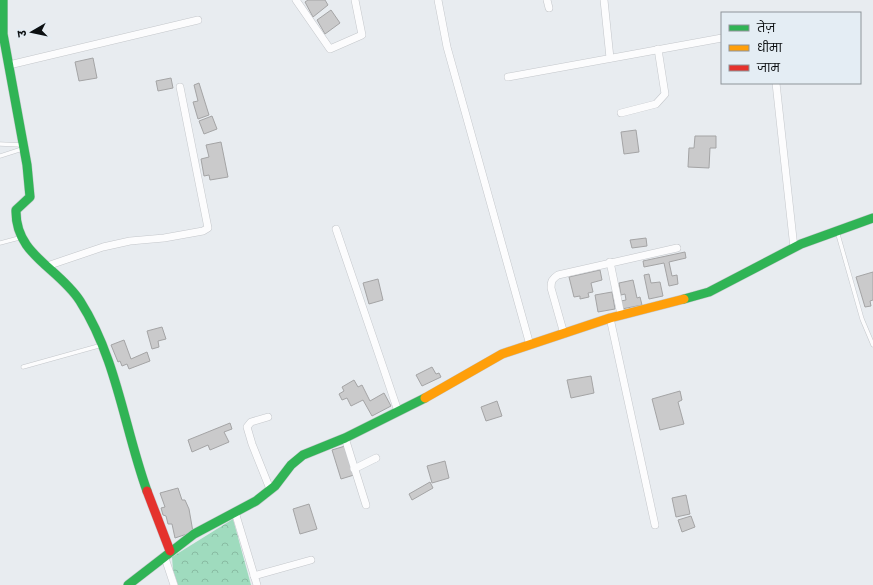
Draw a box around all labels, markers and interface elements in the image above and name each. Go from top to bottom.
north arrow [12,12,52,52]
legend [721,12,861,84]
text: तेज़ [756,19,776,36]
text: उ [14,28,31,39]
text: धीमा [757,39,783,56]
text: जाम [756,59,781,76]

